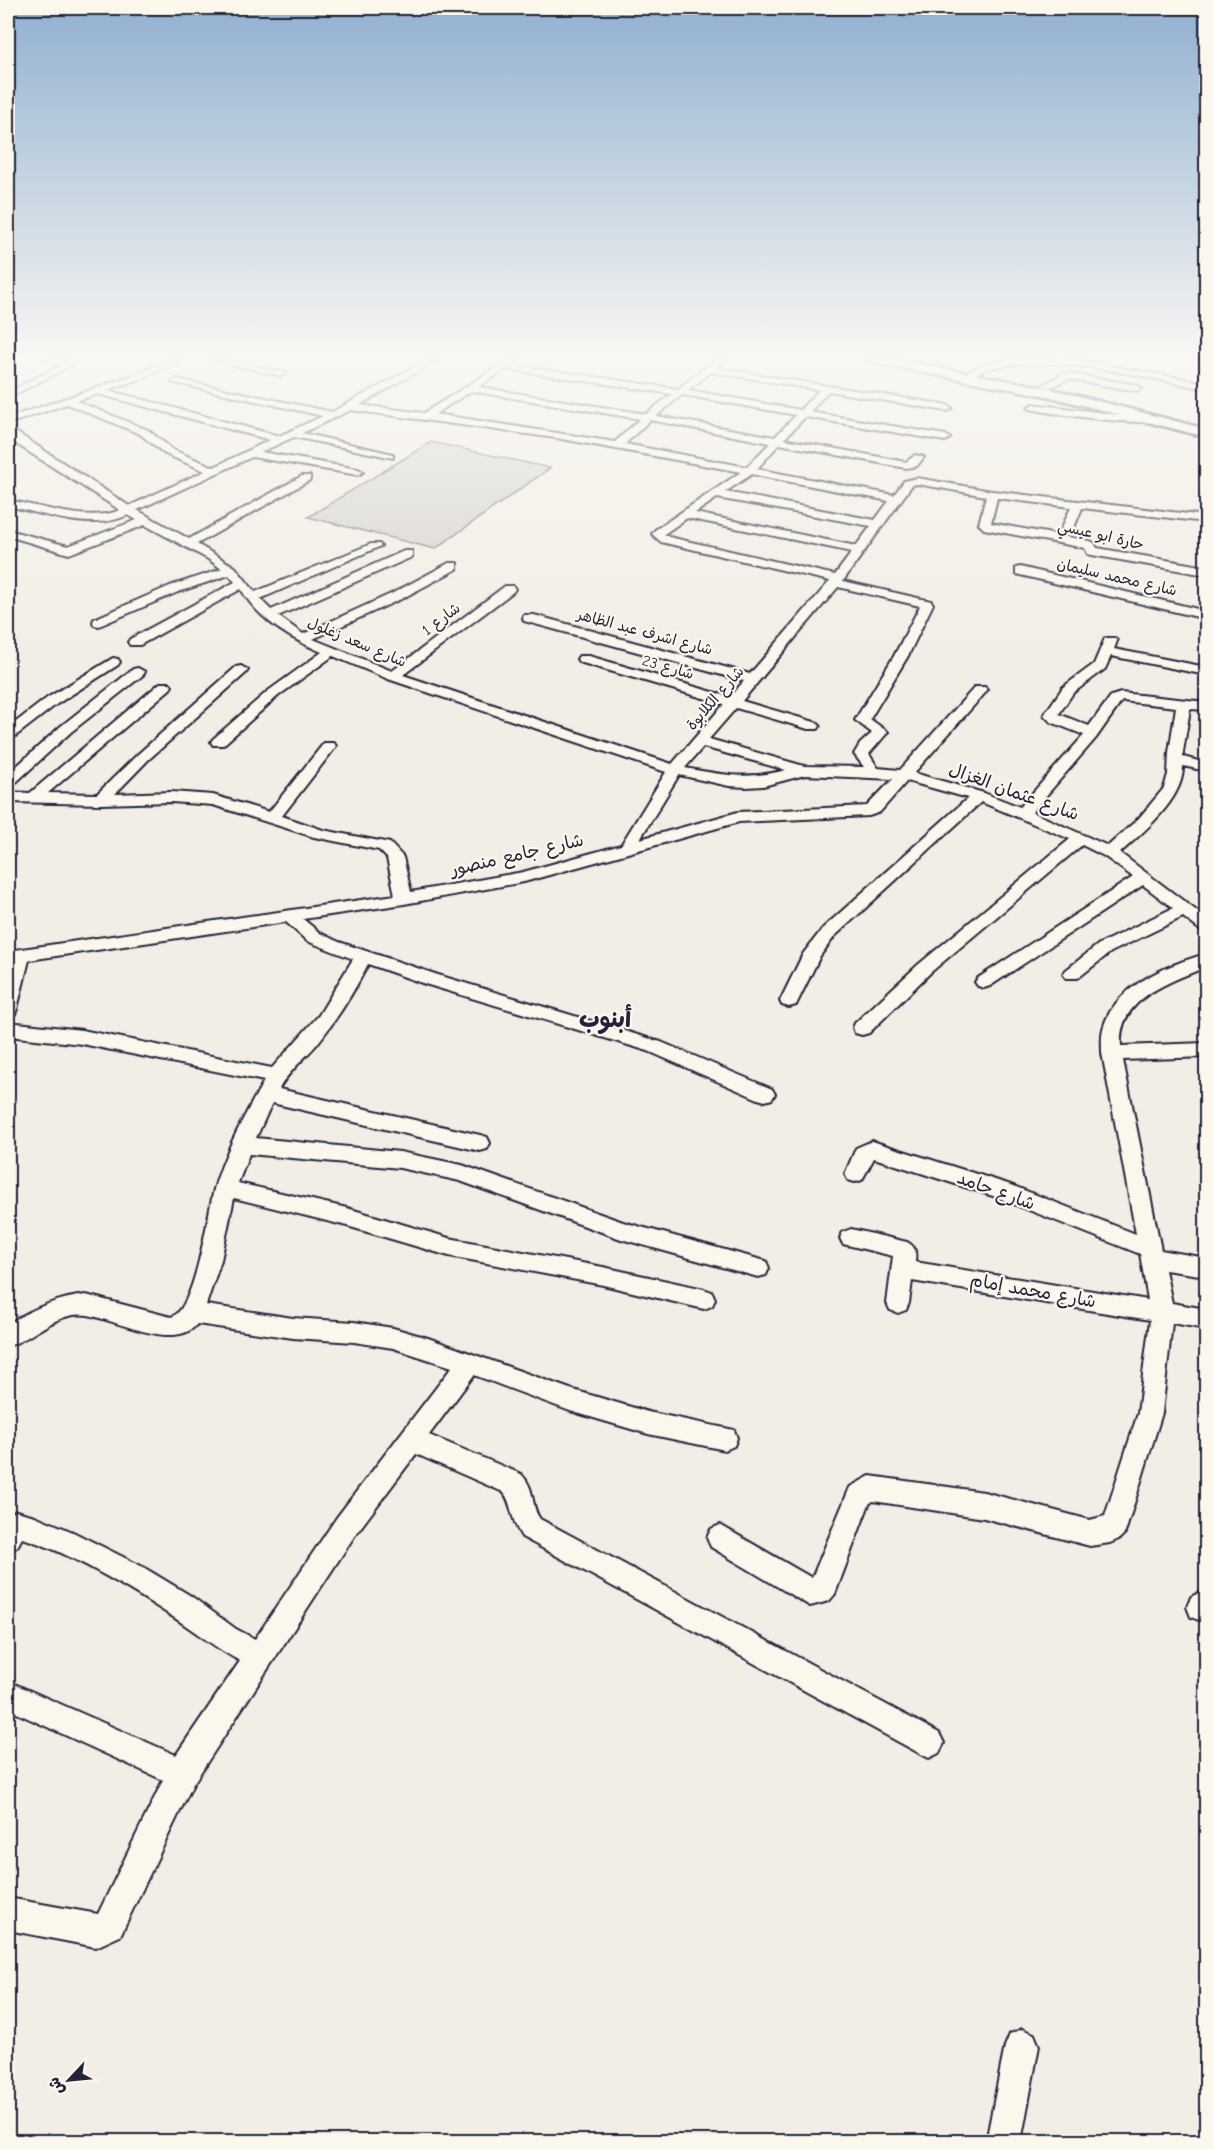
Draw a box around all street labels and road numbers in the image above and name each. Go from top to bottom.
street label: حارة ابو عيسي [1055,516,1146,558]
street label: شارع محمد سليمان [1055,554,1179,601]
street label: شارع 1 [418,599,464,640]
street label: شارع اشرف عبد الظاهر [573,605,715,660]
street label: شارع سعد زغلول [305,613,409,672]
street label: شارع 23 [640,651,696,684]
street label: شارع الكلابوة [682,662,748,734]
street label: شارع عثمان الغزال [946,759,1082,826]
street label: شارع جامع منصور [446,829,586,883]
street label: شارع حامد [954,1167,1038,1216]
street label: شارع محمد إمام [968,1270,1098,1315]

